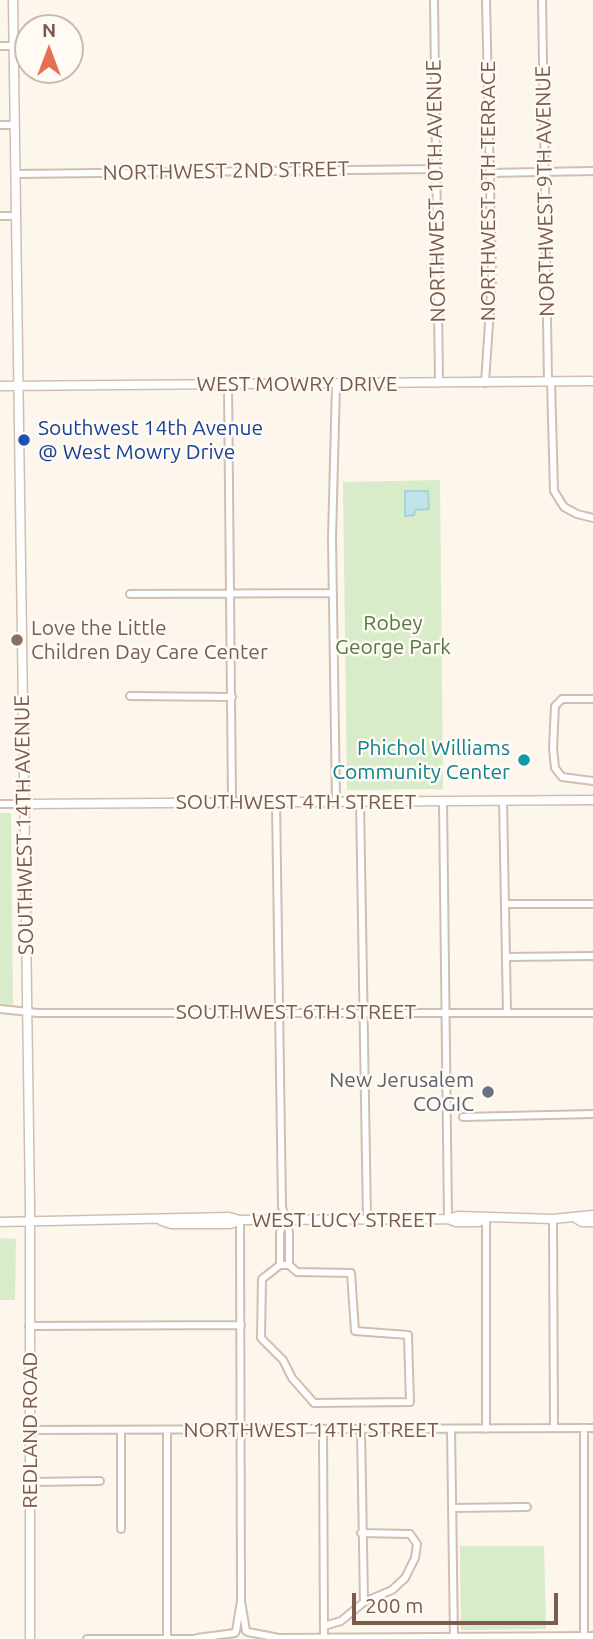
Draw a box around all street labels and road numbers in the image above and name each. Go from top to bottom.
street label: NORTHWEST 10TH AVENUE [421,59,451,323]
street label: NORTHWEST 9TH TERRACE [475,61,501,321]
street label: NORTHWEST 9TH AVENUE [530,65,560,317]
street label: NORTHWEST 2ND STREET [102,156,350,186]
street label: WEST MOWRY DRIVE [197,371,397,397]
street label: SOUTHWEST 14TH AVENUE [9,695,39,955]
street label: SOUTHWEST 4TH STREET [176,789,416,815]
street label: SOUTHWEST 6TH STREET [176,999,416,1025]
street label: WEST LUCY STREET [252,1207,436,1233]
street label: REDLAND ROAD [17,1352,43,1508]
street label: NORTHWEST 14TH STREET [183,1417,439,1443]

